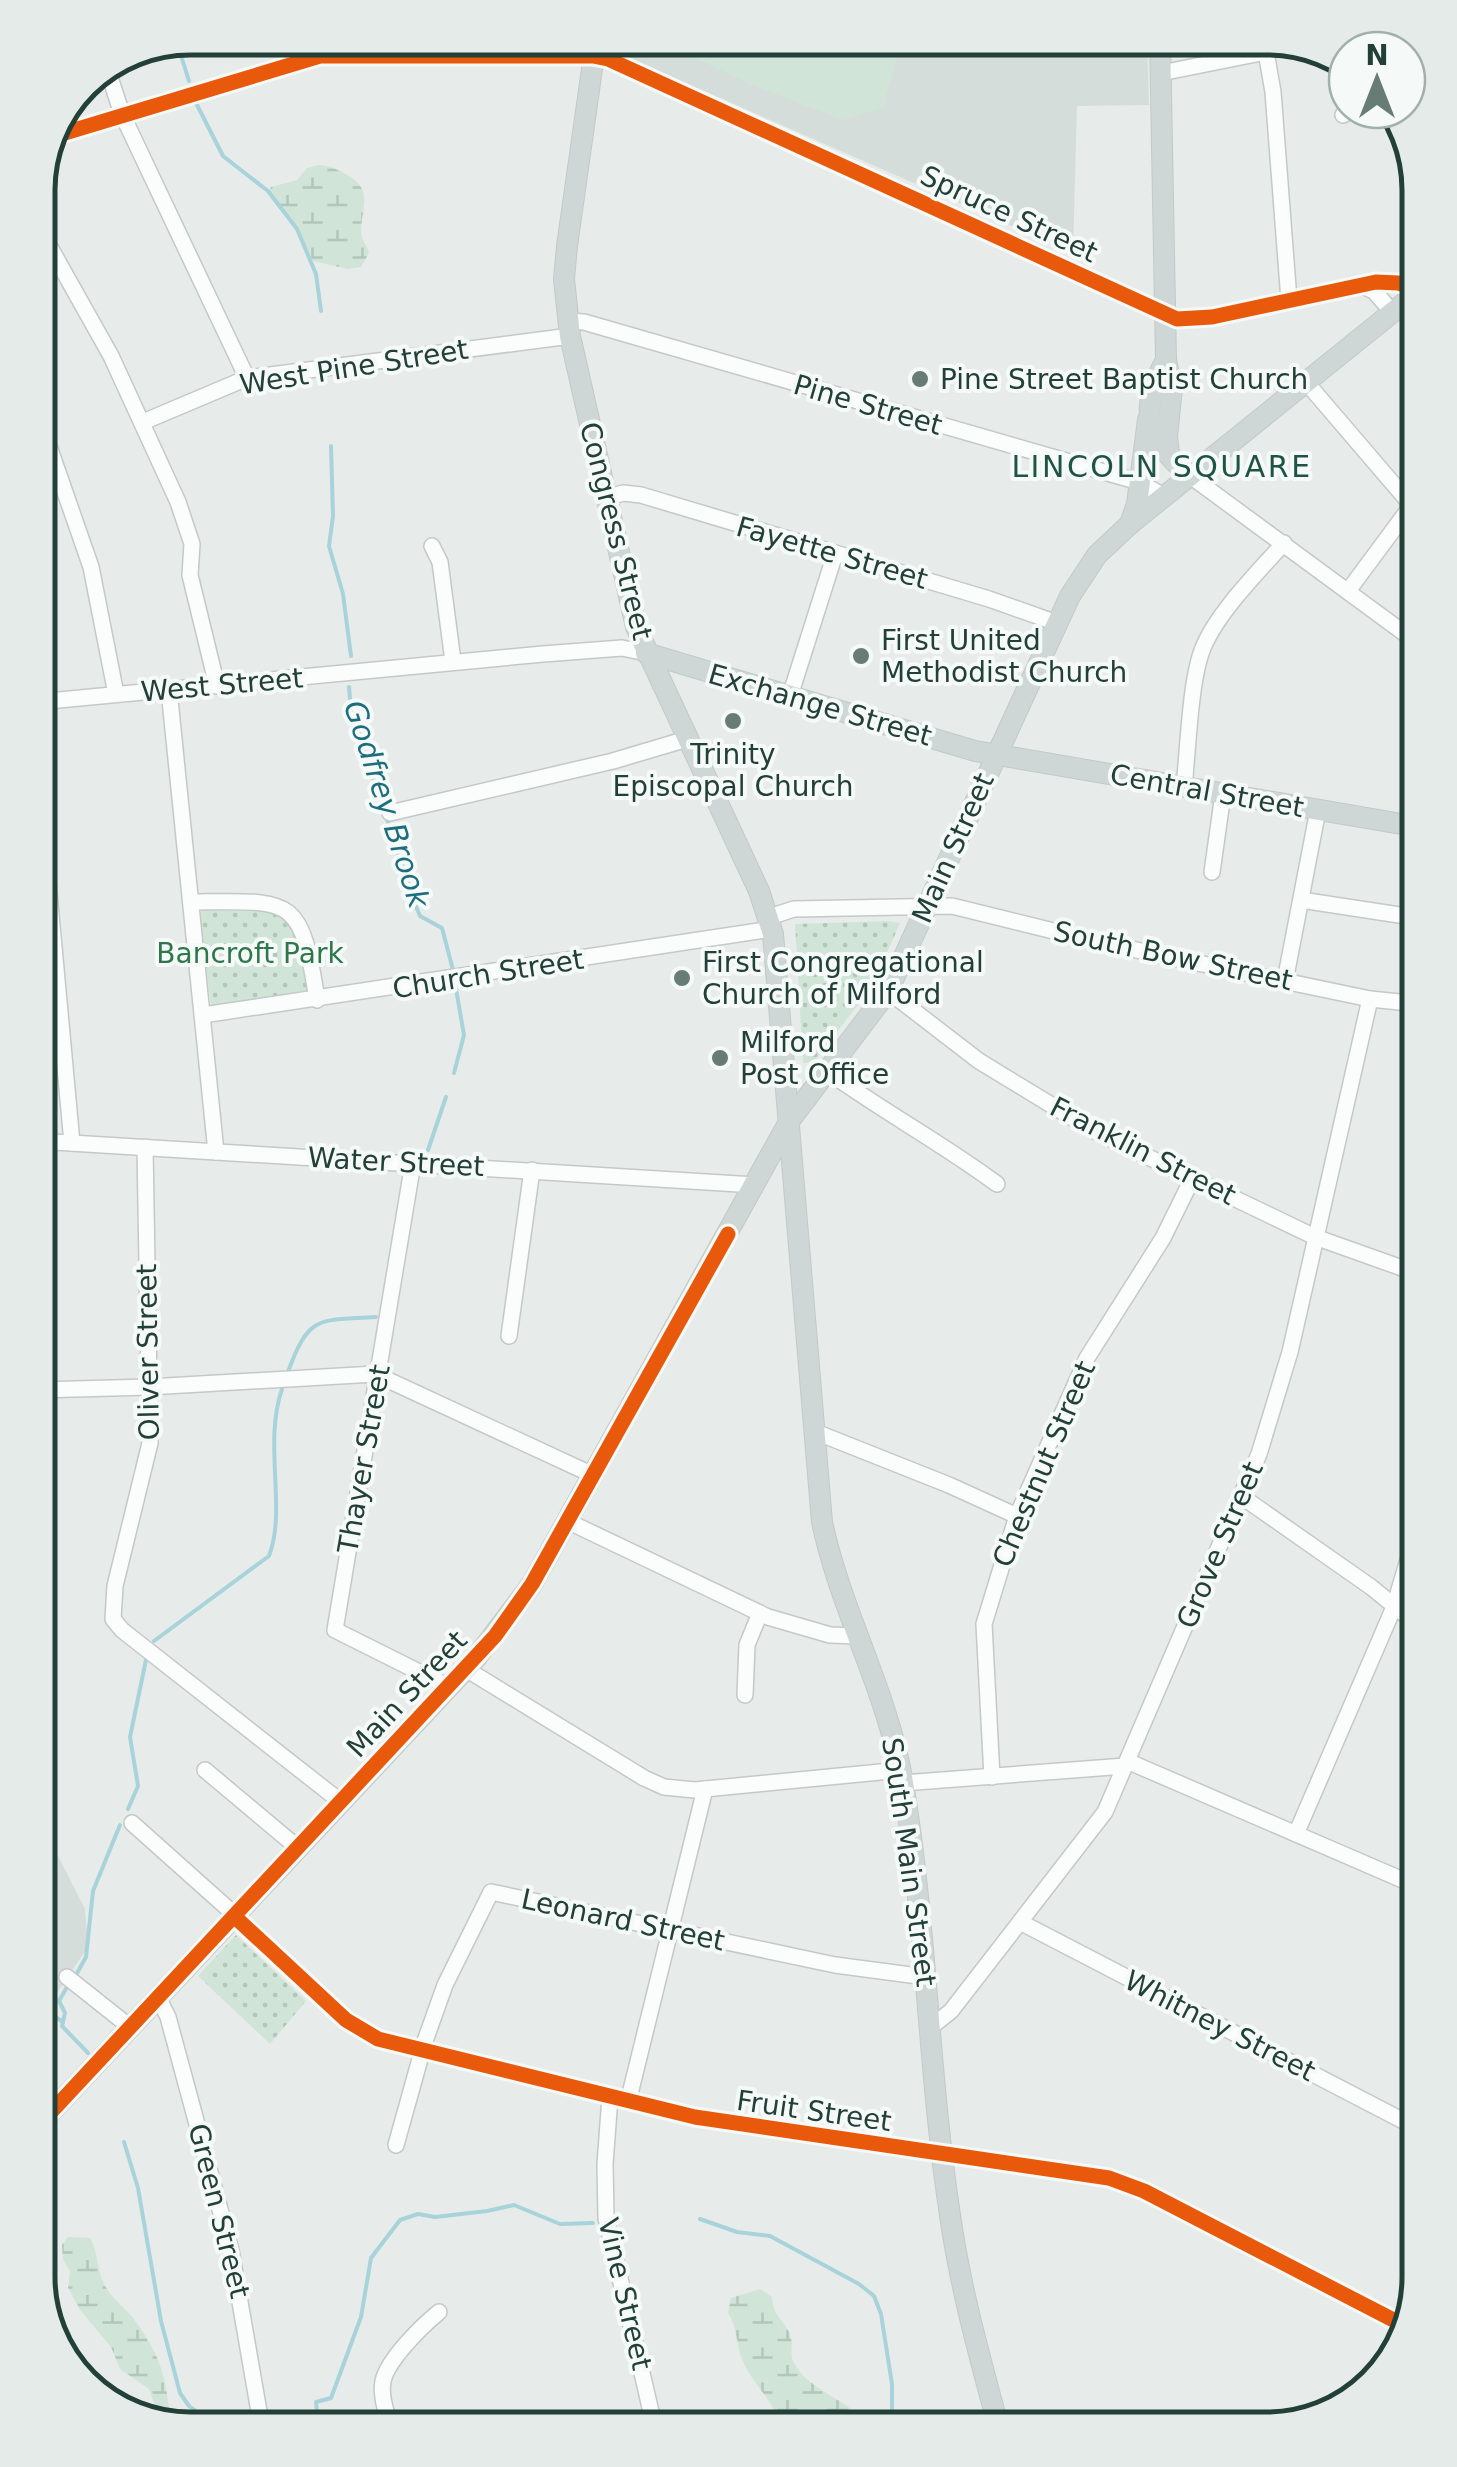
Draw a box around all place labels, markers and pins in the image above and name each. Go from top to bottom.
place label: Pine Street Baptist Church [940,363,1308,396]
marker: Pine Street Baptist Church [909,368,931,390]
place label: First United Methodist Church [881,624,1127,689]
marker: First United Methodist Church [850,645,872,667]
marker: Trinity Episcopal Church [722,710,744,732]
place label: Trinity Episcopal Church [612,738,854,803]
place label: First Congregational Church of Milford [702,946,984,1011]
marker: First Congregational Church of Milford [671,967,693,989]
place label: Milford Post Office [740,1026,889,1091]
marker: Milford Post Office [709,1047,731,1069]

